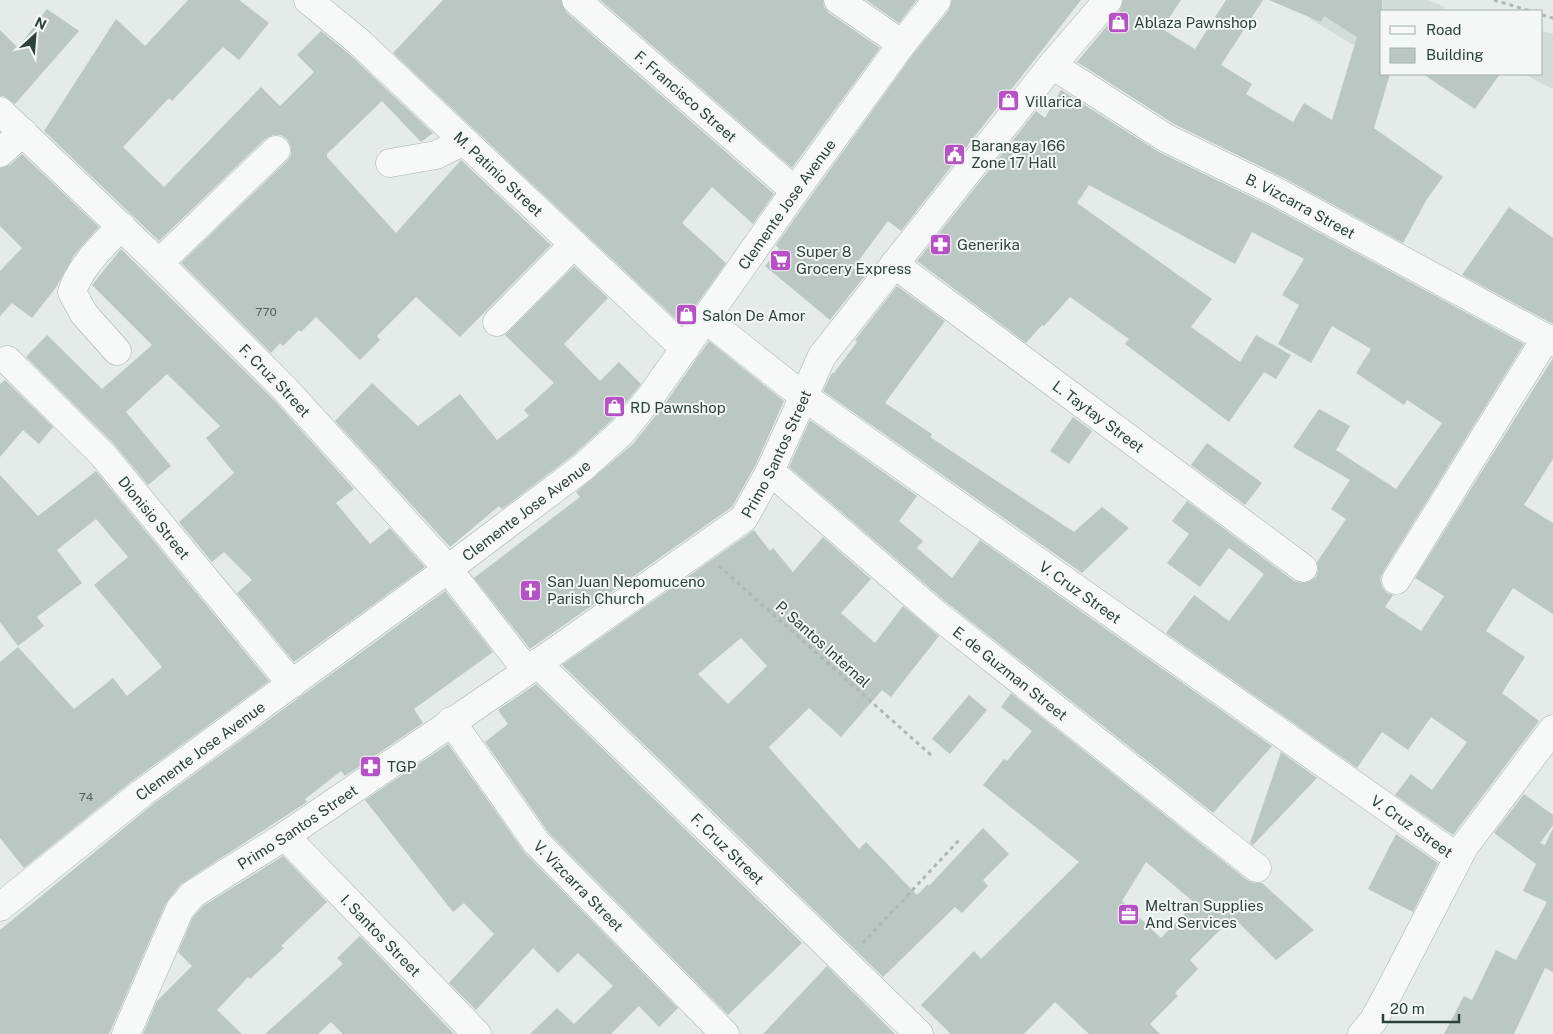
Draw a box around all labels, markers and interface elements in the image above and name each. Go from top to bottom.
north arrow [10,10,60,60]
shop icon: Ablaza Pawnshop [1106,10,1130,34]
legend [1380,10,1543,75]
text: N [32,14,49,33]
place label: Ablaza Pawnshop [1134,14,1257,31]
text: Road [1426,21,1462,38]
text: Building [1426,46,1484,63]
street label: F. Francisco Street [632,47,741,145]
shop icon: Villarica [997,89,1021,113]
place label: Villarica [1025,93,1082,110]
street label: M. Patinio Street [451,128,547,219]
street label: Clemente Jose Avenue [734,136,839,273]
place label: Barangay 166 Zone 17 Hall [971,137,1065,171]
public building icon: Barangay 166 Zone 17 Hall [943,142,967,166]
street label: B. Vizcarra Street [1243,170,1358,241]
pharmacy icon: Generika [929,232,953,256]
place label: Generika [957,236,1020,253]
place label: Super 8 Grocery Express [796,243,911,277]
supermarket icon: Super 8 Grocery Express [768,248,792,272]
shop icon: Salon De Amor [674,303,698,327]
house number: 770 [255,305,277,319]
place label: Salon De Amor [702,307,806,324]
street label: F. Cruz Street [236,340,314,420]
street label: L. Taytay Street [1050,377,1148,456]
street label: Primo Santos Street [737,387,814,521]
shop icon: RD Pawnshop [602,395,626,419]
place label: RD Pawnshop [630,399,726,416]
street label: Clemente Jose Avenue [459,456,594,564]
street label: Dionisio Street [115,473,194,562]
street label: V. Cruz Street [1036,557,1125,626]
place label: San Juan Nepomuceno Parish Church [547,573,705,607]
church icon: San Juan Nepomuceno Parish Church [519,578,543,602]
street label: P. Santos Internal [772,597,874,691]
street label: E. de Guzman Street [950,622,1071,723]
street label: Clemente Jose Avenue [132,698,268,803]
pharmacy icon: TGP [359,754,383,778]
place label: TGP [387,758,417,775]
street label: Primo Santos Street [234,781,360,872]
house number: 74 [79,790,94,804]
street label: V. Cruz Street [1368,791,1457,860]
street label: F. Cruz Street [688,809,768,887]
street label: V. Vizcarra Street [531,837,627,935]
street label: I. Santos Street [338,891,425,979]
place label: Meltran Supplies And Services [1145,897,1264,931]
office icon: Meltran Supplies And Services [1117,902,1141,926]
scale bar [1383,992,1459,1024]
text: 20 m [1390,1000,1425,1017]

